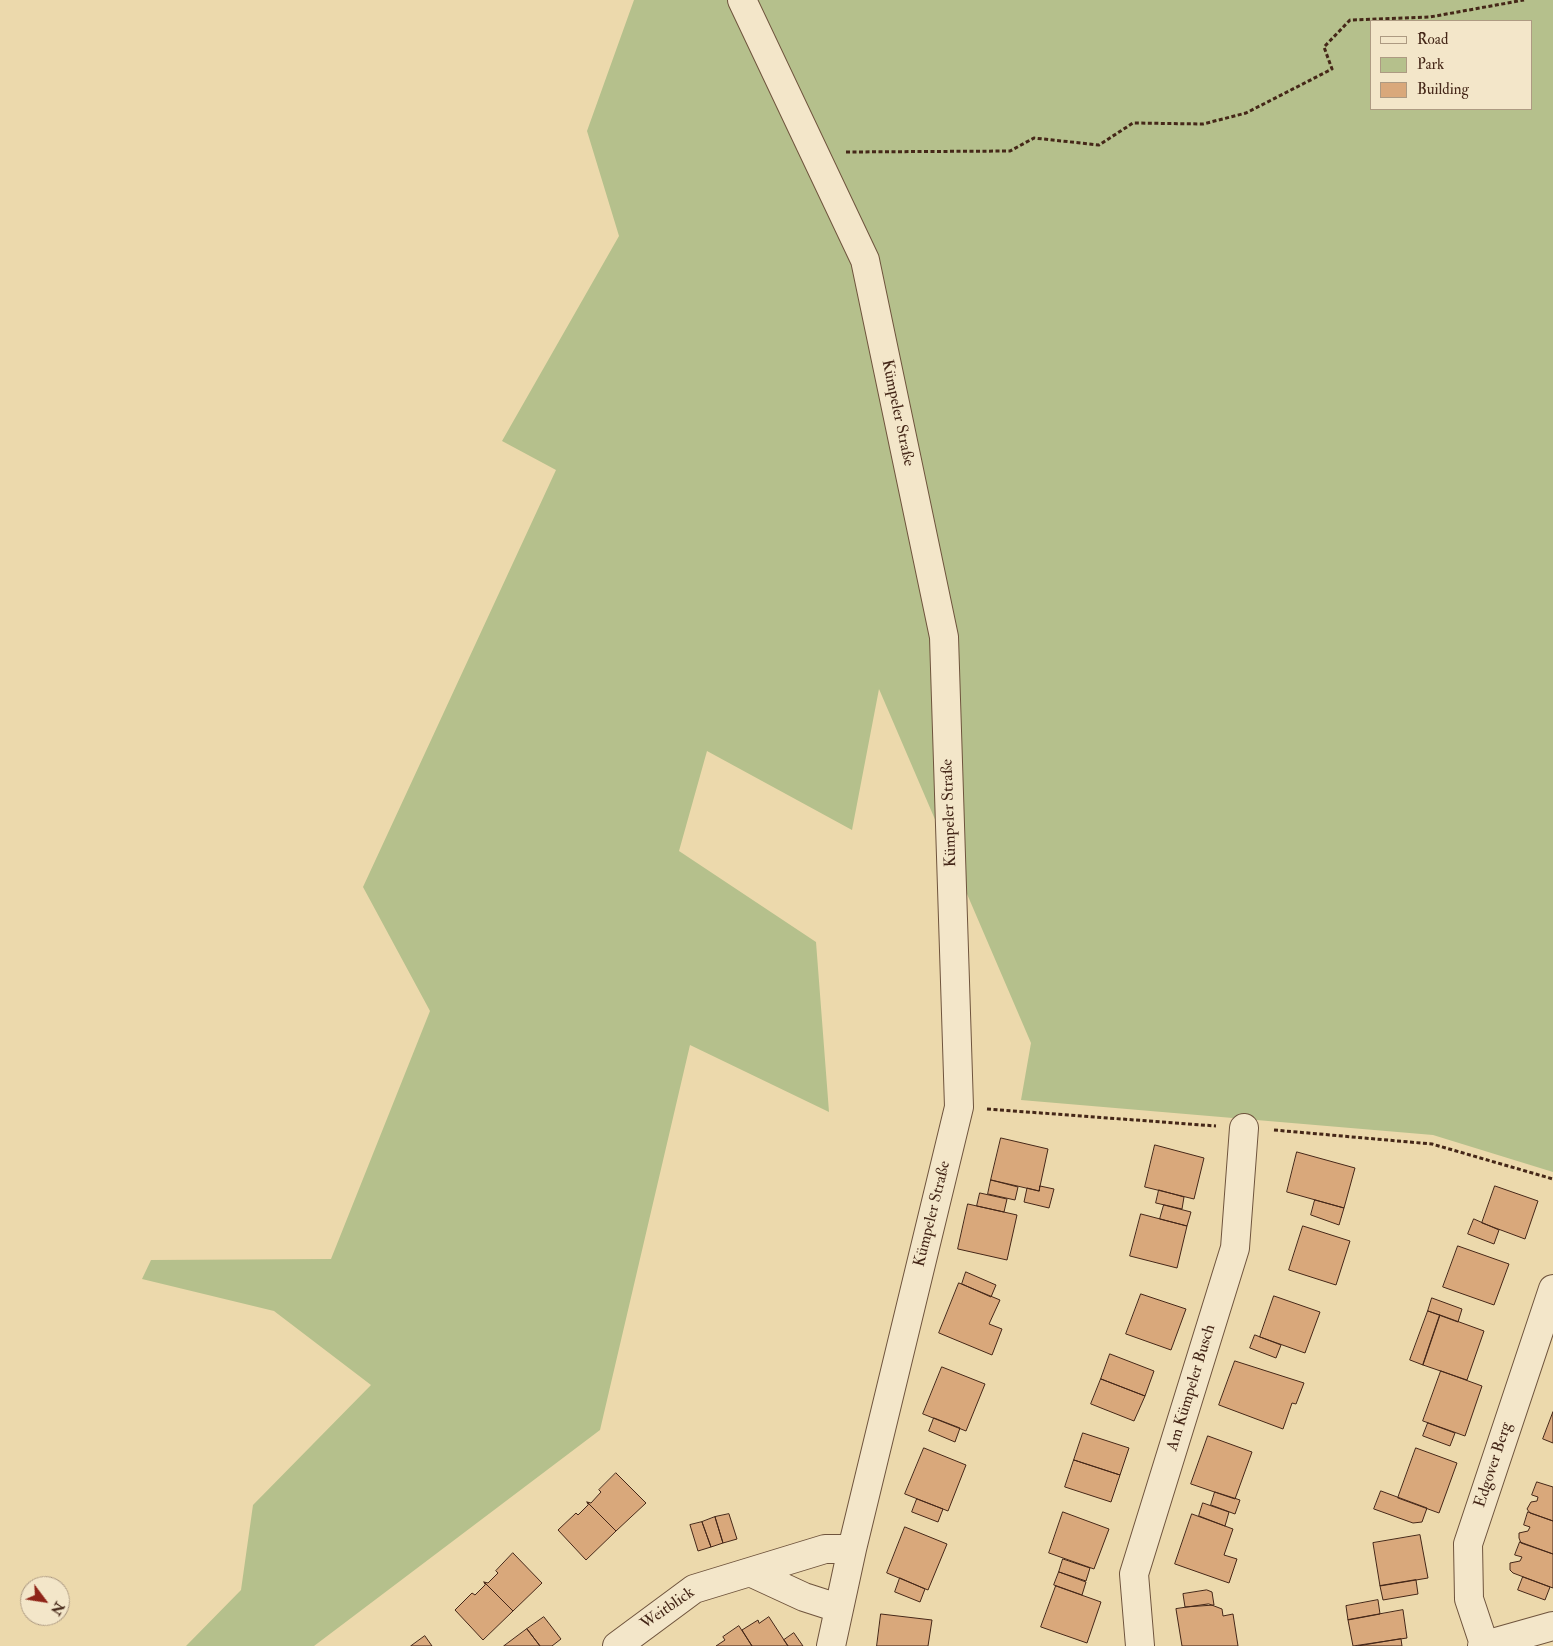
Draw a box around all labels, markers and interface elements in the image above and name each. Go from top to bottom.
legend [1370,20,1533,110]
text: Road [1417,30,1448,49]
text: Park [1417,55,1444,74]
text: Building [1417,80,1469,99]
street label: Kümpeler Straße [876,358,918,468]
street label: Kümpeler Straße [939,759,961,867]
street label: Kümpeler Straße [911,1159,955,1269]
street label: Am Kümpeler Busch [1164,1322,1220,1454]
street label: Edgover Berg [1471,1420,1517,1510]
north arrow [20,1576,70,1626]
street label: Weitblick [637,1584,699,1634]
text: N [47,1599,68,1618]

